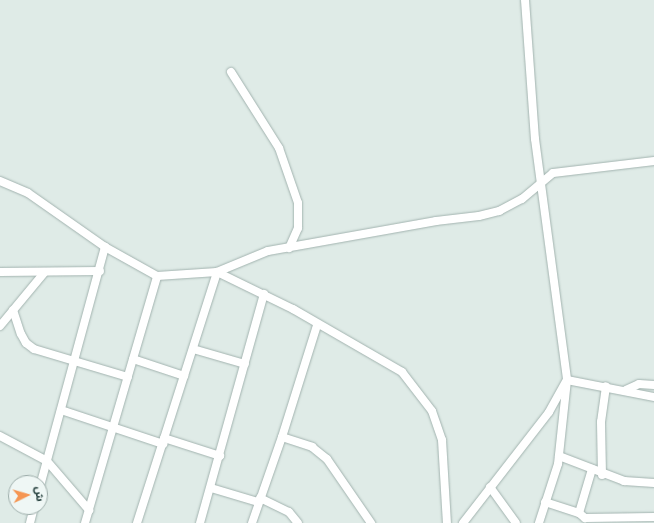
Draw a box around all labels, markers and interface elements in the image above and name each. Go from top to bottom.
north arrow [8,475,48,515]
text: ش [32,486,47,502]

